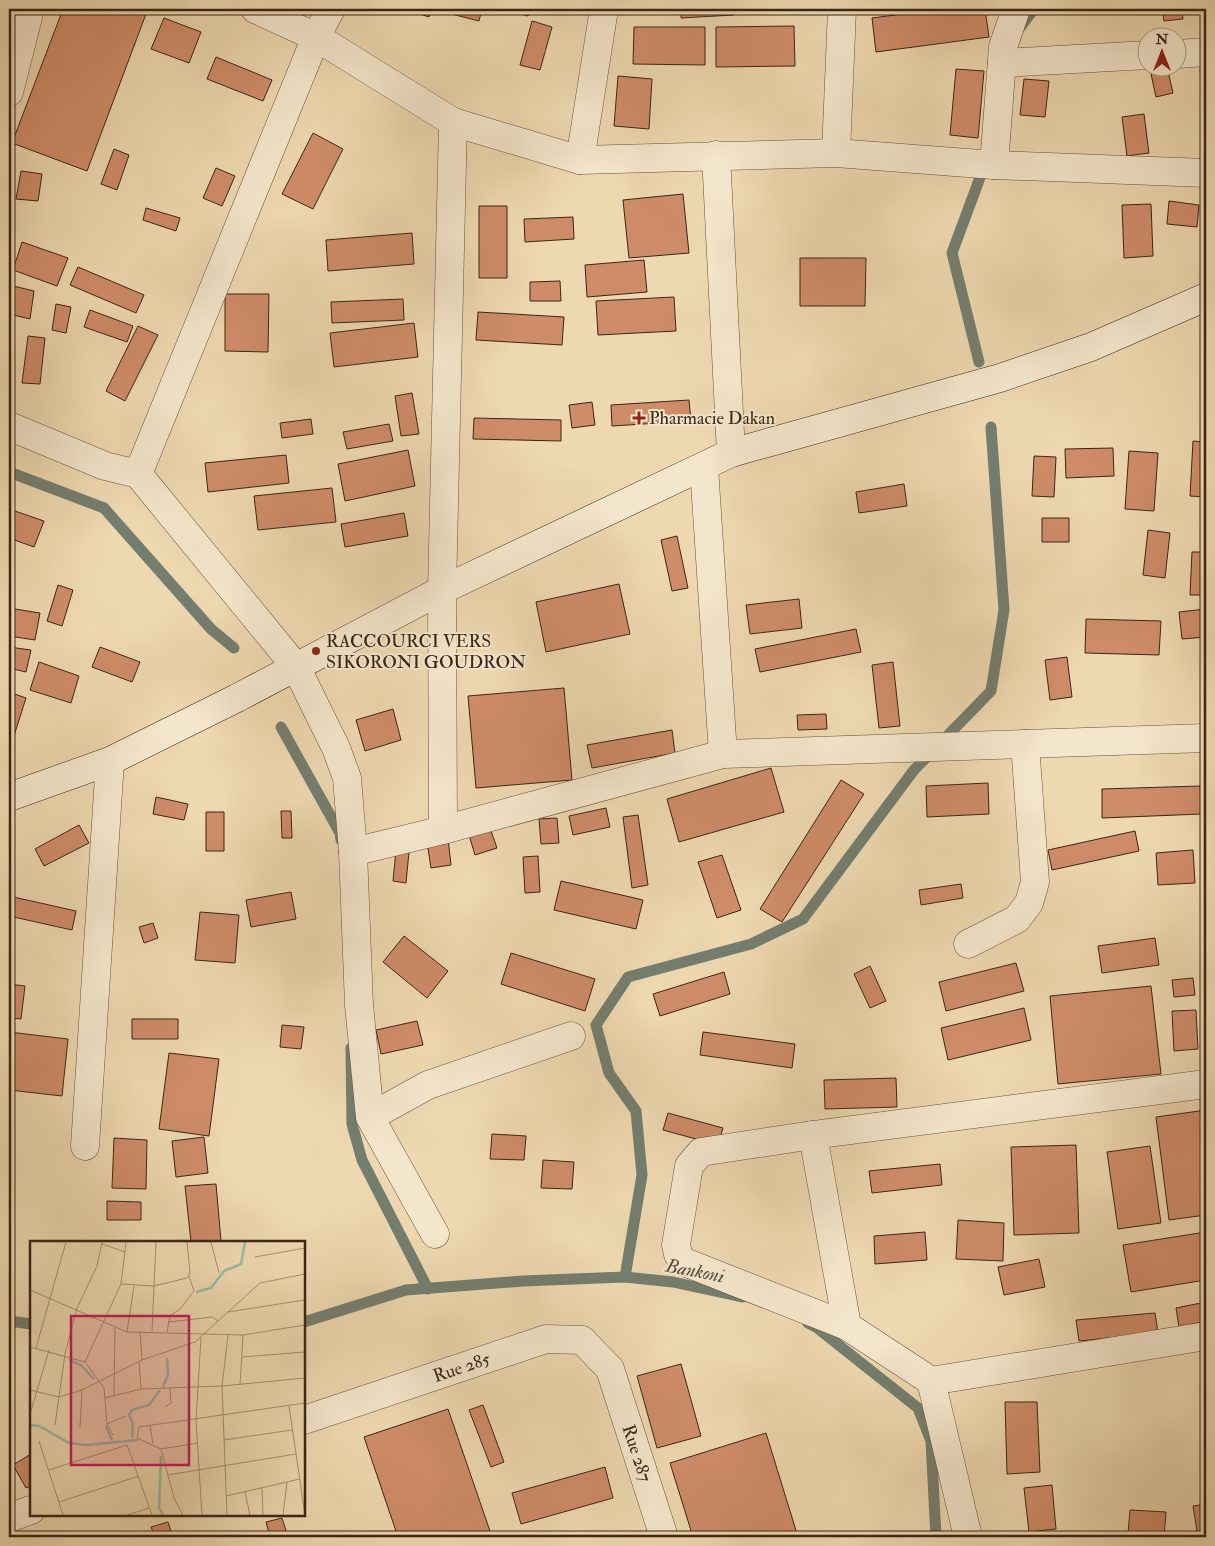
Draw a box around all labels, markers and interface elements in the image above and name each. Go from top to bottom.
north arrow [1138,28,1188,78]
text: N [1155,31,1169,48]
place label: Pharmacie Dakan [649,407,775,430]
marker: Pharmacie Dakan [633,412,645,424]
place label: RACCOURCI VERS SIKORONI GOUDRON [326,630,526,674]
marker: RACCOURCI VERS SIKORONI GOUDRON [310,645,322,657]
inset map [30,1241,305,1516]
water label: Bankoni [662,1253,726,1288]
street label: Rue 285 [430,1348,493,1388]
street label: Rue 287 [617,1422,657,1485]

